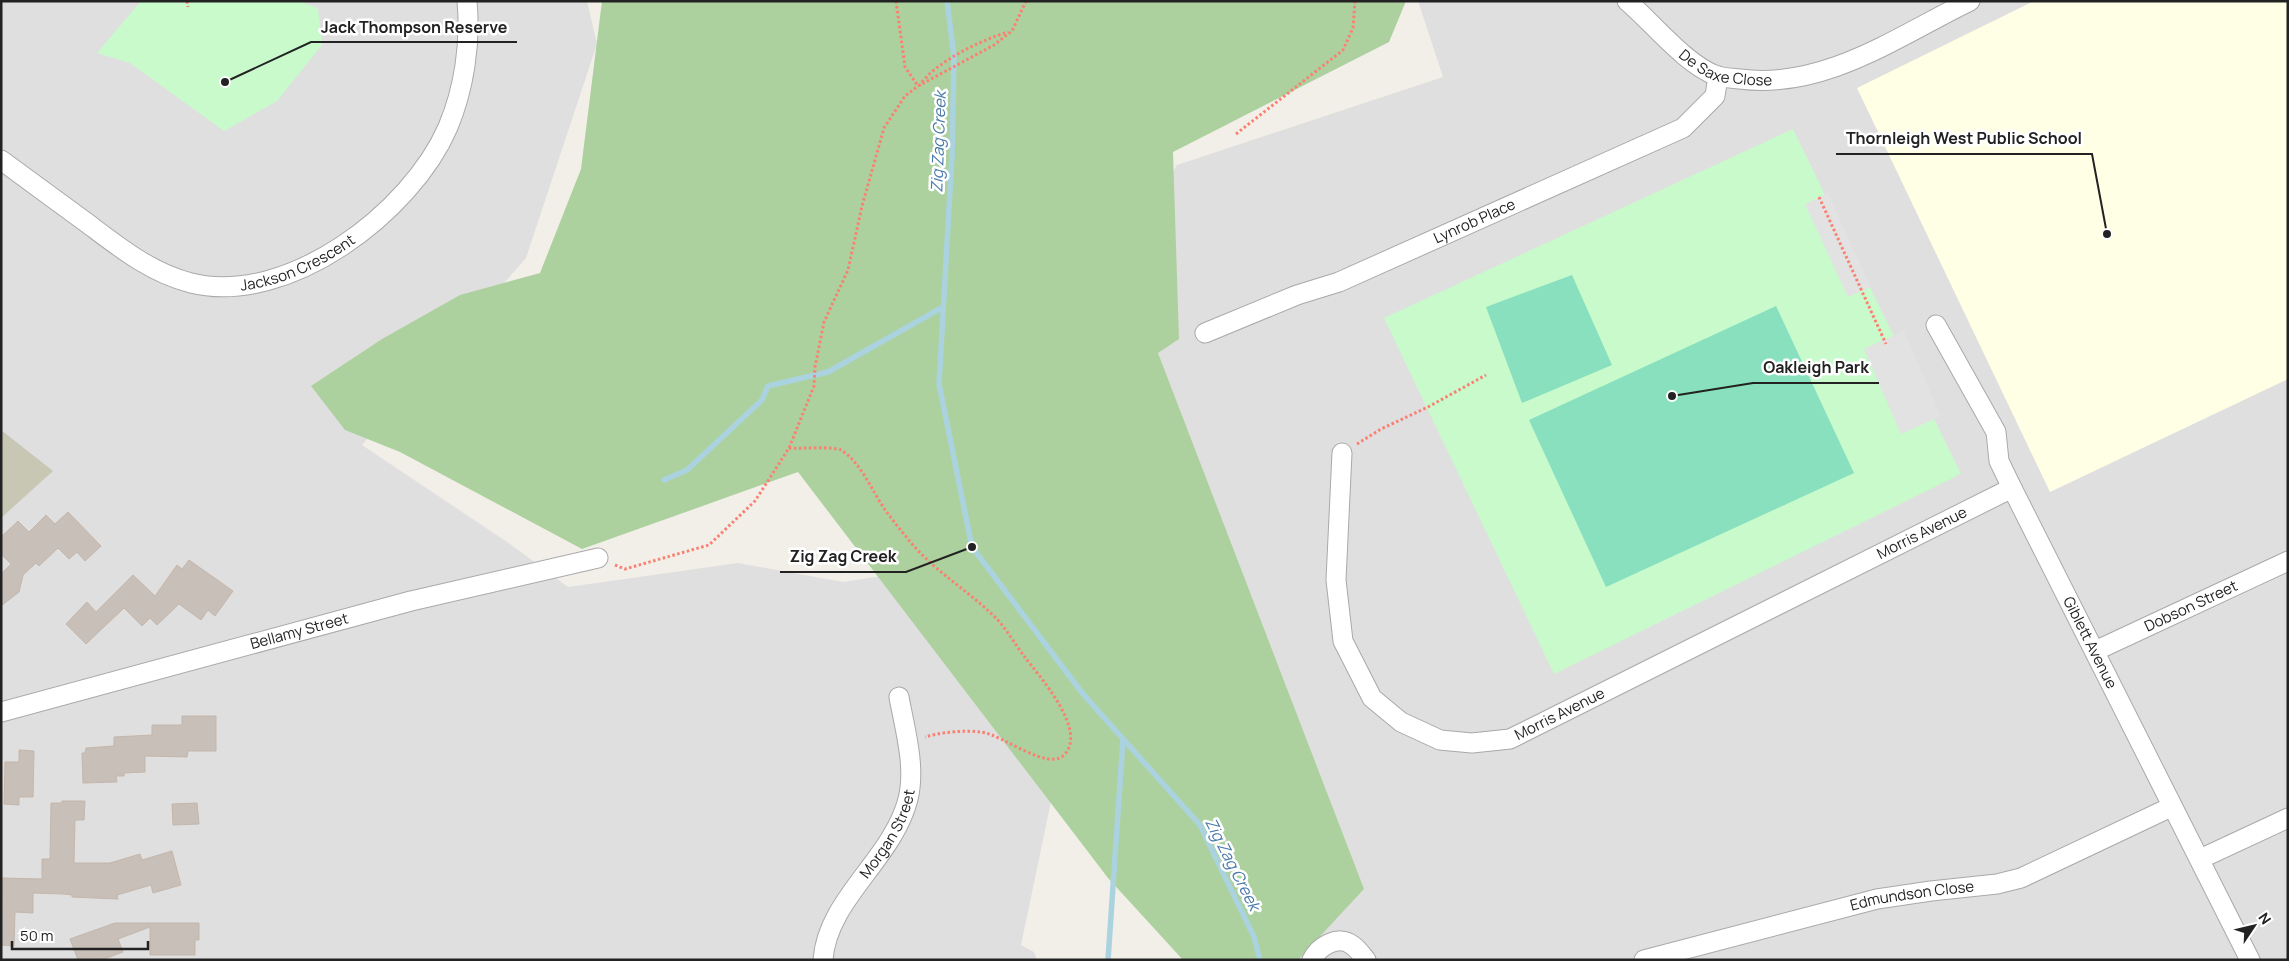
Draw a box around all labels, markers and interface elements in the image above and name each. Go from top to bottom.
callout: Jack Thompson Reserve [311,11,517,42]
text: Jack Thompson Reserve [321,16,508,38]
street label: De Saxe Close [1675,44,1773,90]
water label: Zig Zag Creek [925,89,951,193]
callout: Thornleigh West Public School [1836,123,2092,154]
text: Thornleigh West Public School [1846,127,2082,149]
street label: Lynrob Place [1430,193,1519,248]
street label: Jackson Crescent [239,229,359,296]
callout: Oakleigh Park [1753,352,1879,383]
text: Oakleigh Park [1763,356,1869,378]
street label: Morris Avenue [1873,501,1970,564]
callout: Zig Zag Creek [780,541,906,572]
text: Zig Zag Creek [790,545,897,567]
street label: Dobson Street [2141,575,2241,637]
street label: Giblett Avenue [2058,593,2123,692]
street label: Bellamy Street [248,607,351,654]
street label: Morris Avenue [1511,682,1608,745]
street label: Morgan Street [855,788,920,883]
water label: Zig Zag Creek [1200,814,1267,916]
street label: Edmundson Close [1848,875,1975,916]
north arrow [2229,901,2279,951]
text: N [2254,909,2276,928]
scale bar [12,918,149,950]
text: 50 m [20,925,54,946]

